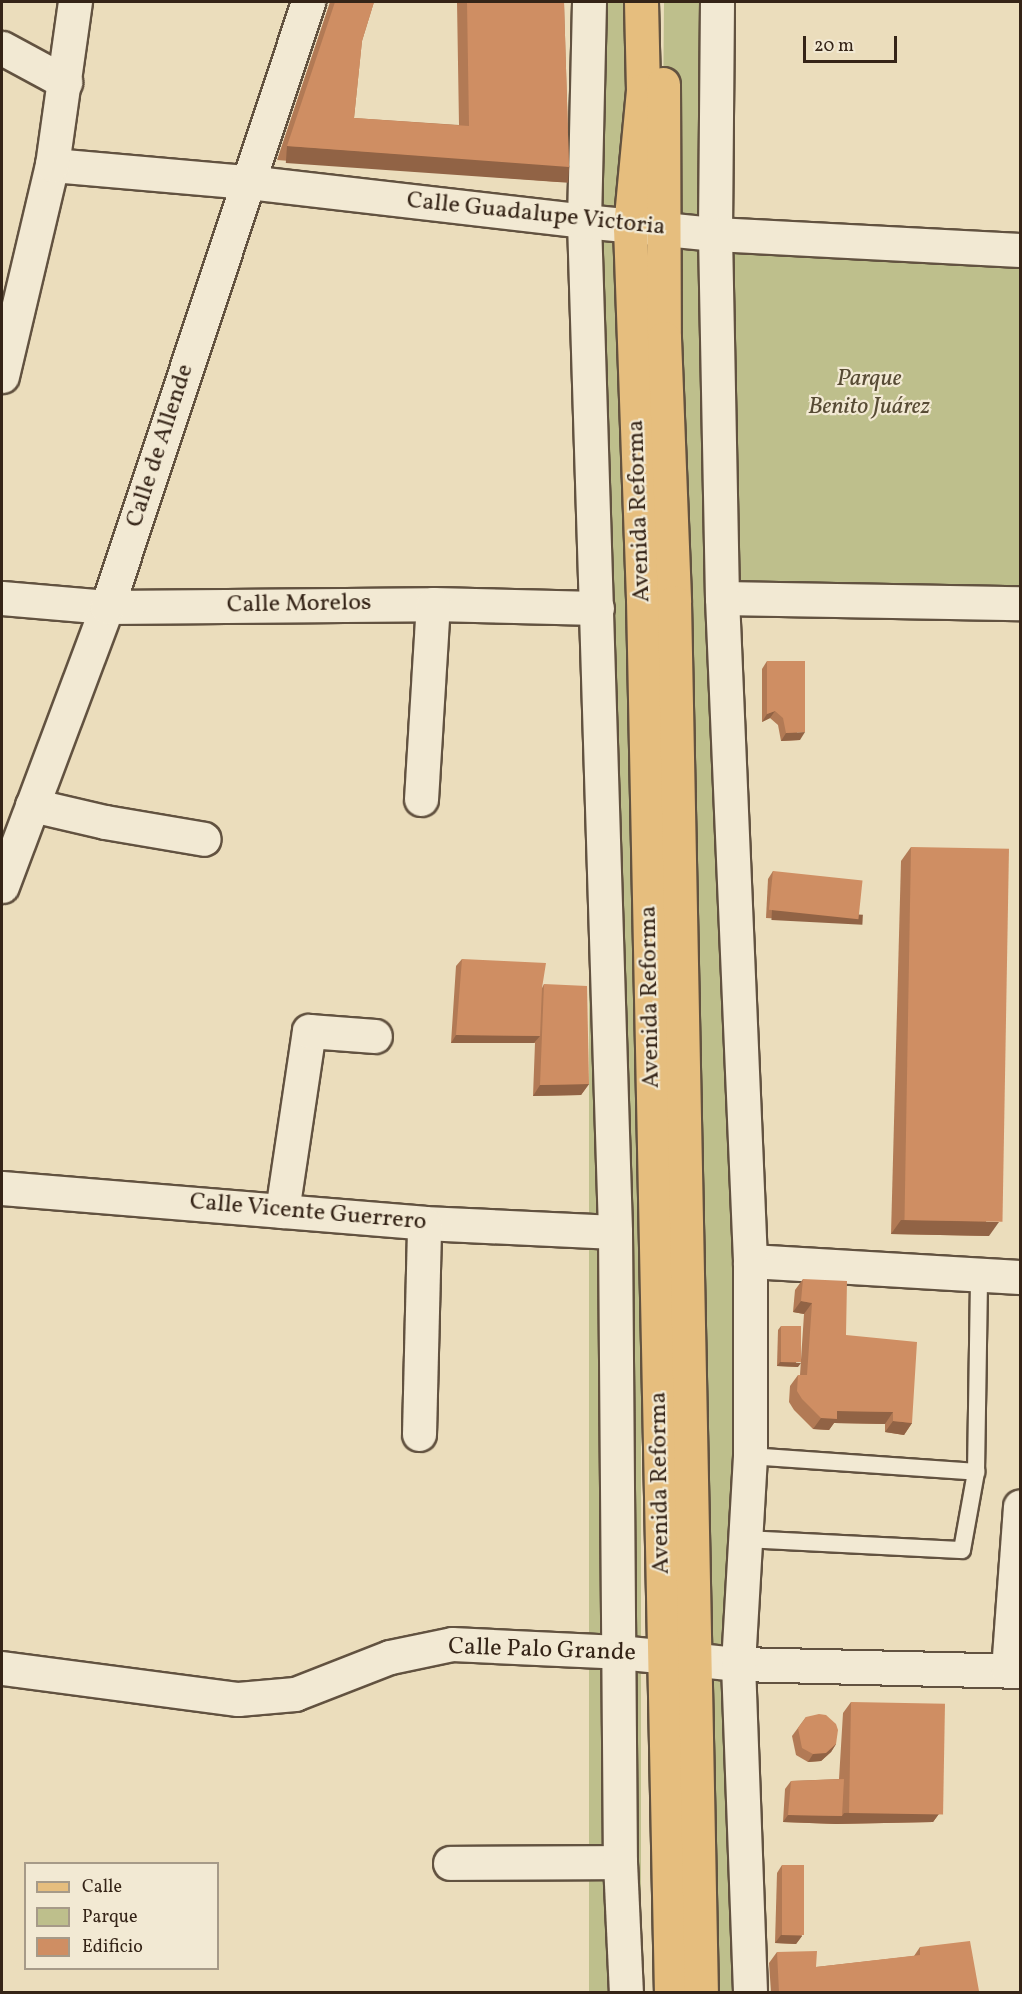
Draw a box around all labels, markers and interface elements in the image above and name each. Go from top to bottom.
scale bar [806,24,900,62]
text: 20 m [814,34,854,59]
street label: Calle Guadalupe Victoria [405,187,667,243]
street label: Calle de Allende [121,361,201,531]
park label: Parque Benito Juárez [808,366,930,422]
street label: Avenida Reforma [622,419,658,603]
street label: Calle Morelos [227,589,371,621]
street label: Avenida Reforma [635,905,667,1089]
street label: Calle Vicente Guerrero [188,1188,428,1238]
street label: Avenida Reforma [645,1391,677,1575]
street label: Calle Palo Grande [448,1633,636,1669]
legend [24,1862,219,1970]
text: Calle [82,1875,122,1900]
text: Parque [82,1905,137,1930]
text: Edificio [82,1935,143,1960]

